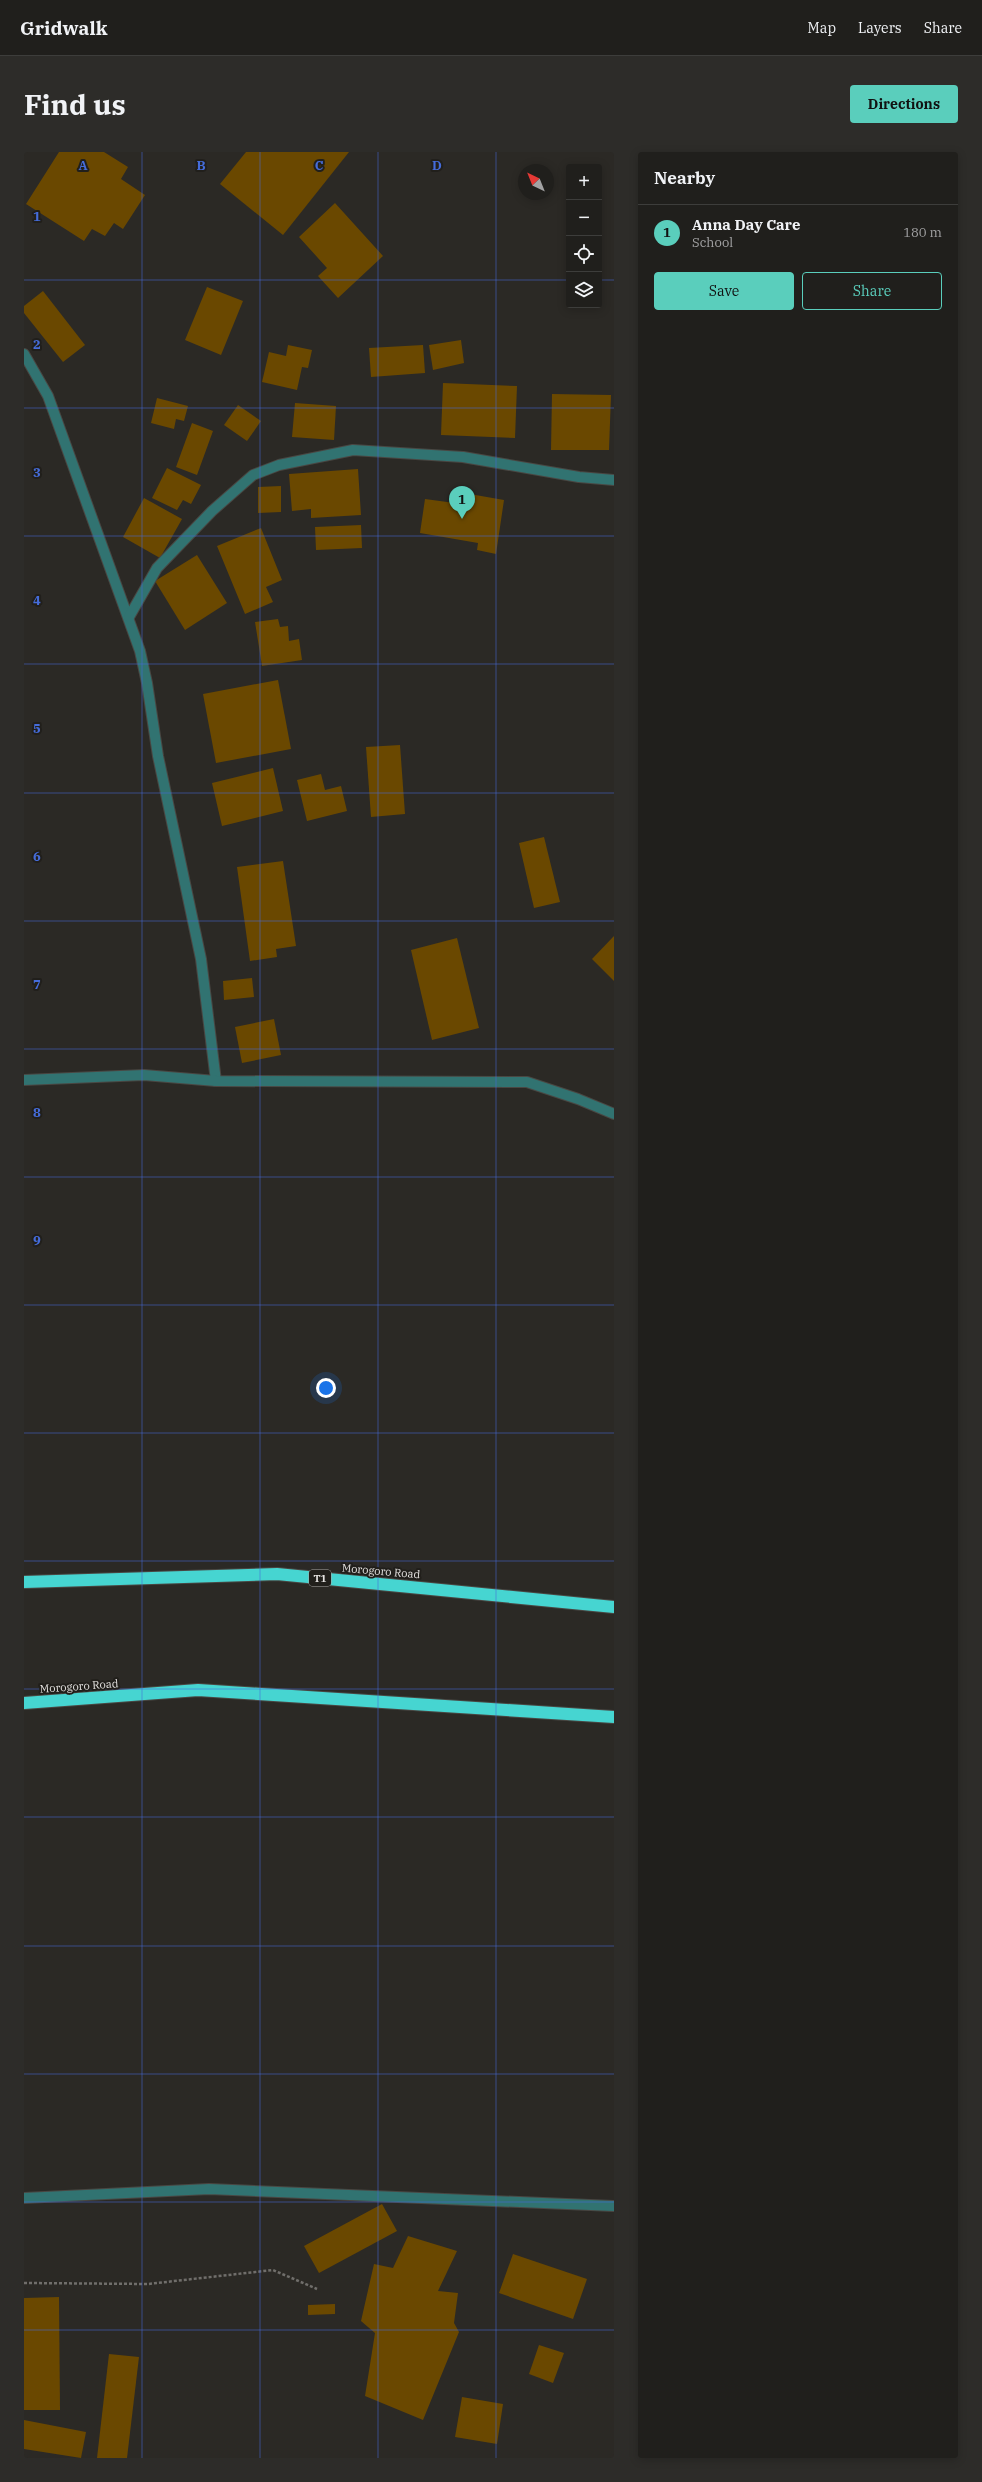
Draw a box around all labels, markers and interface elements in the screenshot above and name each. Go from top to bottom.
text: Gridwalk [20,16,107,40]
text: Map [808,19,836,37]
text: Layers [858,19,902,37]
text: Share [924,19,962,37]
button: Directions [850,85,958,123]
text: Find us [24,86,126,123]
text: A [78,157,88,174]
text: B [196,157,206,174]
text: C [315,157,324,174]
text: D [432,157,442,174]
north arrow [518,164,554,200]
map controls [566,164,602,308]
button: + [566,164,602,200]
text: Nearby [654,167,715,189]
button: − [566,200,602,236]
text: 1 [33,208,41,225]
text: Anna Day Care [692,215,800,234]
text: 1 [663,224,671,241]
text: 180 m [903,224,942,241]
text: School [692,234,733,251]
button: locate [566,236,602,272]
button: layers [566,272,602,308]
button: Save [654,272,794,310]
button: Share [802,272,942,310]
text: 2 [33,336,41,353]
text: 3 [33,464,41,481]
pin: 1 [449,486,475,519]
text: 4 [33,592,41,609]
text: 5 [33,720,41,737]
text: 6 [33,848,41,865]
text: 7 [33,976,41,993]
text: 8 [33,1104,41,1121]
text: 9 [33,1232,41,1249]
your location [316,1378,336,1398]
street label: Morogoro Road [341,1561,421,1581]
road number: T1 [309,1570,331,1586]
street label: Morogoro Road [39,1676,119,1696]

